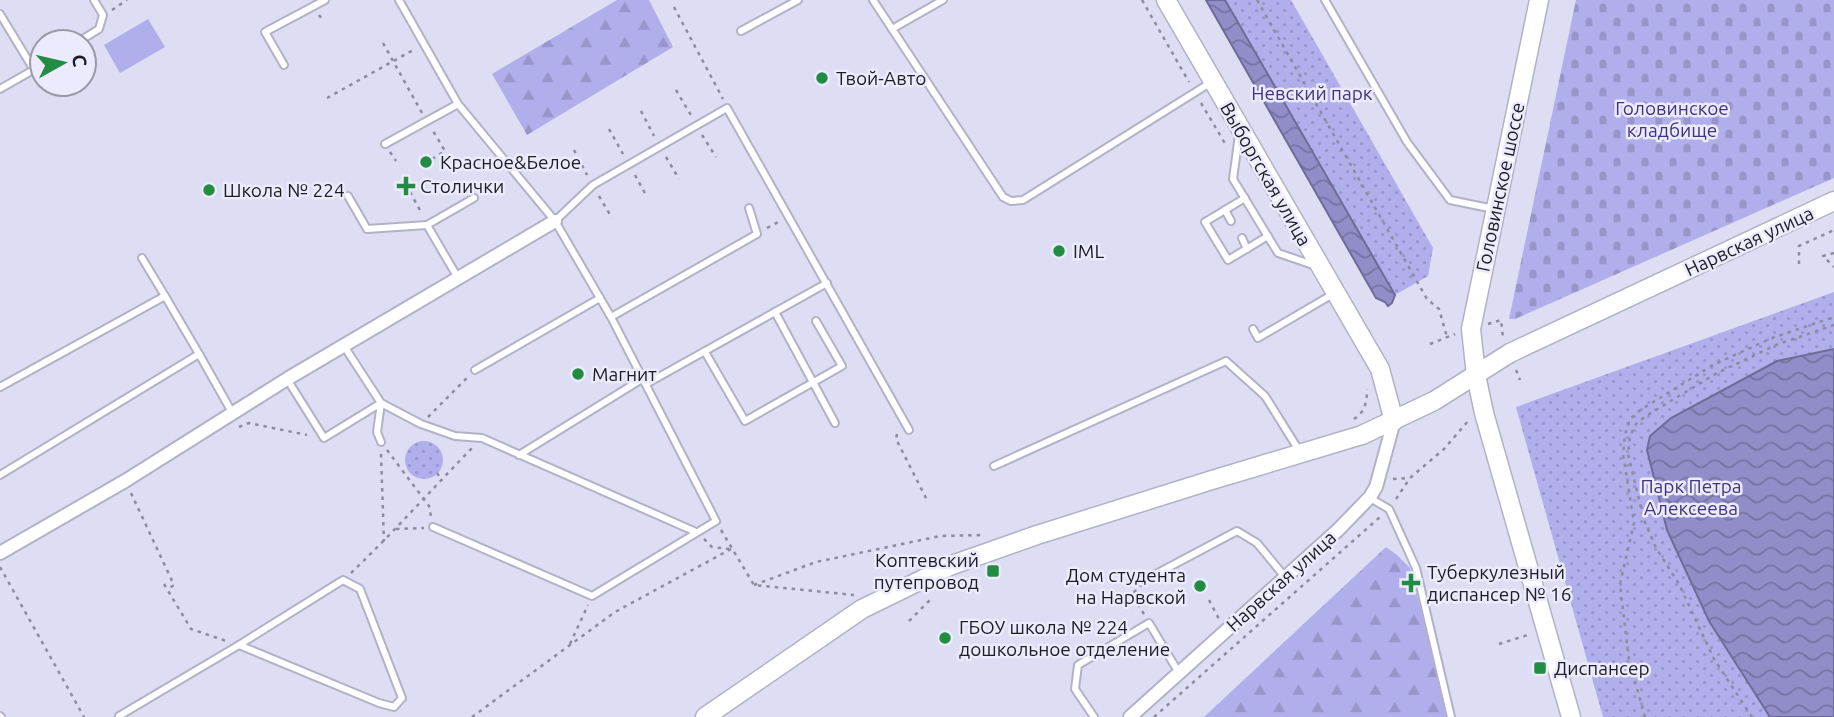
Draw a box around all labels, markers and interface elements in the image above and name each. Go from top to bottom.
north arrow [28,28,98,98]
text: С [68,53,92,68]
place label: Твой-Авто [836,67,926,89]
marker: Твой-Авто [814,70,830,86]
park label: Невский парк [1251,82,1373,104]
park label: Головинское кладбище [1615,97,1729,141]
street label: Выборгская улица [1216,98,1316,250]
street label: Головинское шоссе [1471,100,1529,274]
place label: Красное&Белое [440,151,581,173]
marker: Красное&Белое [418,154,434,170]
place label: Столички [420,175,504,197]
marker: Столички [398,178,414,194]
place label: Школа № 224 [223,179,345,201]
marker: Школа № 224 [201,182,217,198]
street label: Нарвская улица [1681,202,1817,280]
place label: IML [1073,240,1104,262]
marker: IML [1051,243,1067,259]
place label: Магнит [592,363,657,385]
marker: Магнит [570,366,586,382]
park label: Парк Петра Алексеева [1640,475,1742,519]
street label: Нарвская улица [1222,526,1340,636]
place label: Коптевский путепровод [874,549,979,593]
place label: Туберкулезный диспансер № 16 [1427,561,1571,605]
marker: Коптевский путепровод [985,563,1001,579]
place label: Дом студента на Нарвской [1066,564,1186,608]
marker: Туберкулезный диспансер № 16 [1401,573,1421,593]
marker: Дом студента на Нарвской [1192,578,1208,594]
place label: ГБОУ школа № 224 дошкольное отделение [959,616,1170,660]
marker: ГБОУ школа № 224 дошкольное отделение [937,630,953,646]
place label: Диспансер [1554,657,1650,679]
marker: Диспансер [1532,660,1548,676]

